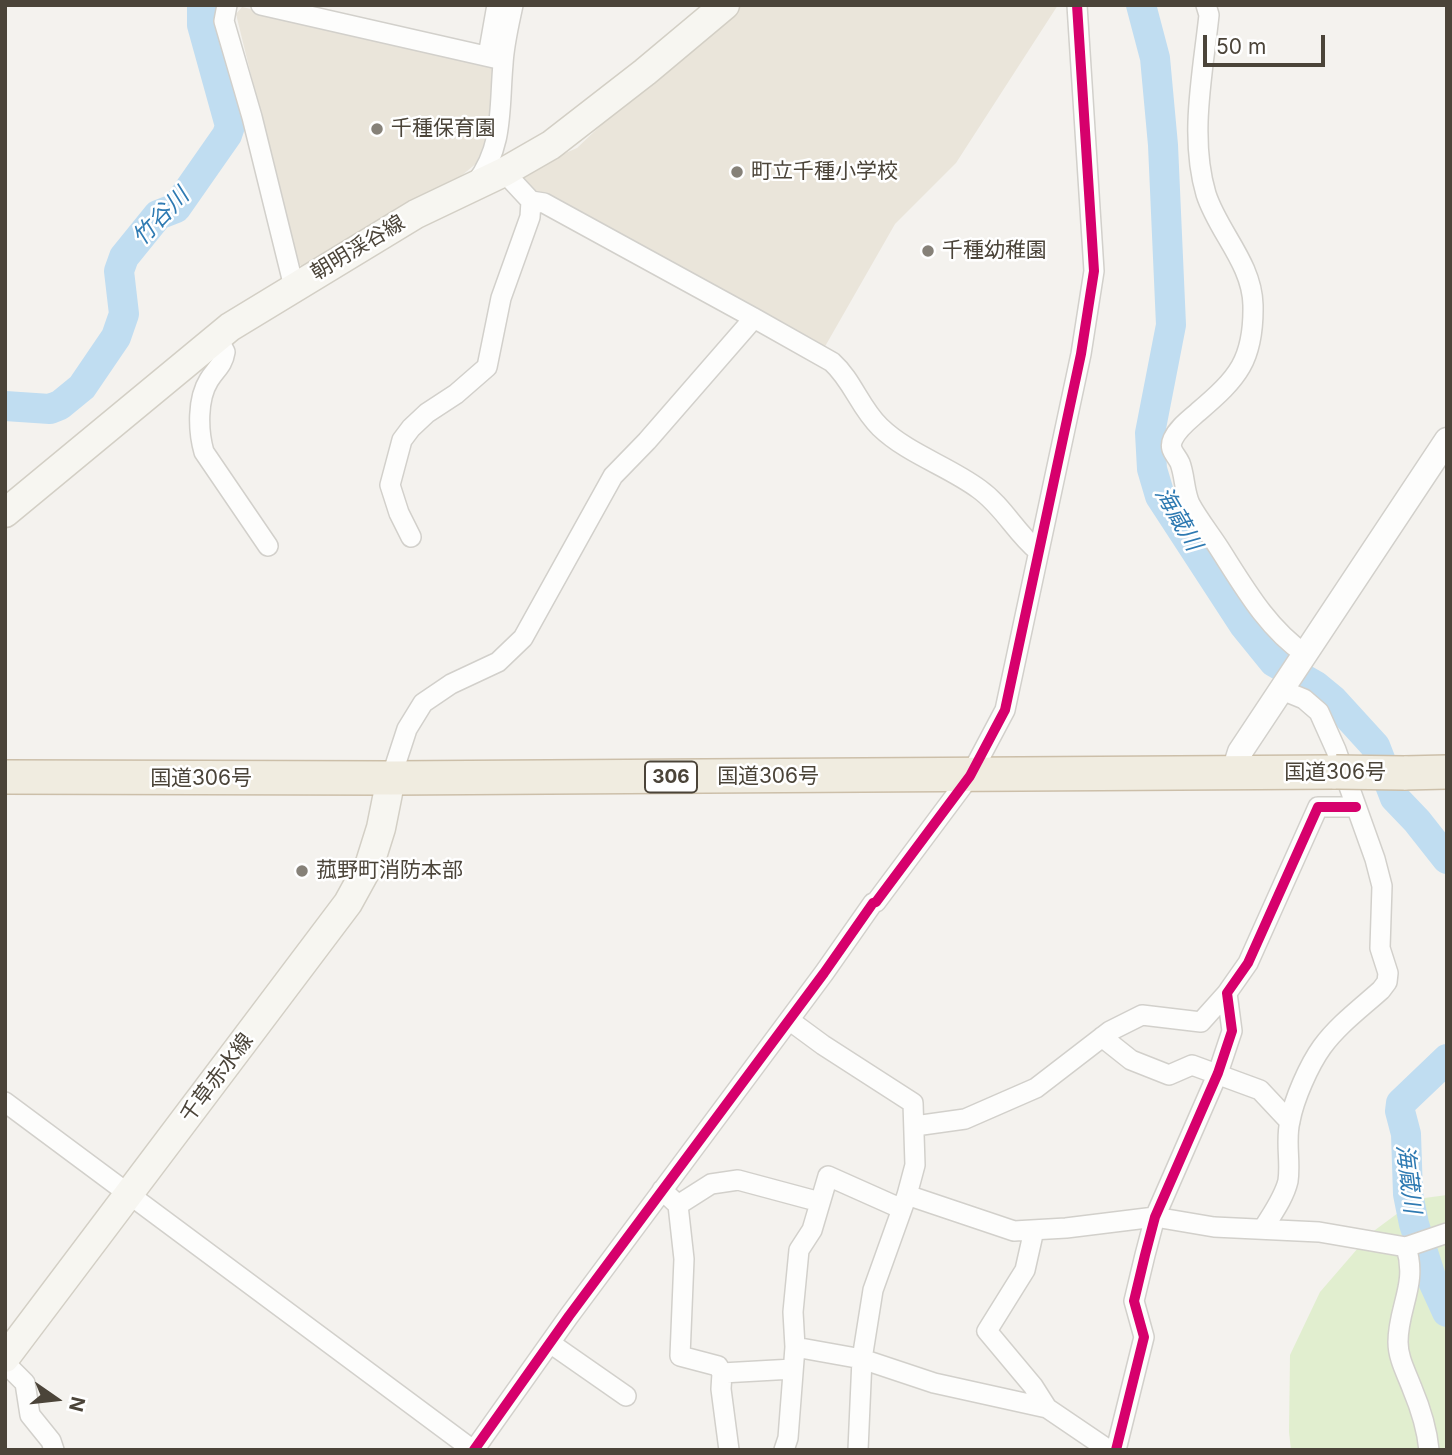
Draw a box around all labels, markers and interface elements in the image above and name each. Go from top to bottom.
scale bar [1207,21,1330,65]
text: 50 m [1216,34,1266,59]
place label: 千種保育園 [391,116,496,142]
marker: 千種保育園 [369,121,385,137]
place label: 町立千種小学校 [751,159,898,185]
marker: 町立千種小学校 [729,164,745,180]
water label: 竹谷川 [127,183,195,251]
street label: 朝明渓谷線 [307,210,409,286]
place label: 千種幼稚園 [942,238,1047,264]
marker: 千種幼稚園 [920,243,936,259]
water label: 海蔵川 [1149,482,1207,556]
street label: 国道306号 [1284,760,1386,786]
road number: 306 [645,762,697,792]
street label: 国道306号 [717,764,819,790]
street label: 国道306号 [150,766,252,792]
place label: 菰野町消防本部 [316,858,463,884]
marker: 菰野町消防本部 [294,863,310,879]
street label: 千草赤水線 [175,1028,259,1128]
water label: 海蔵川 [1390,1143,1426,1215]
north arrow [21,1364,91,1434]
text: N [64,1394,90,1414]

